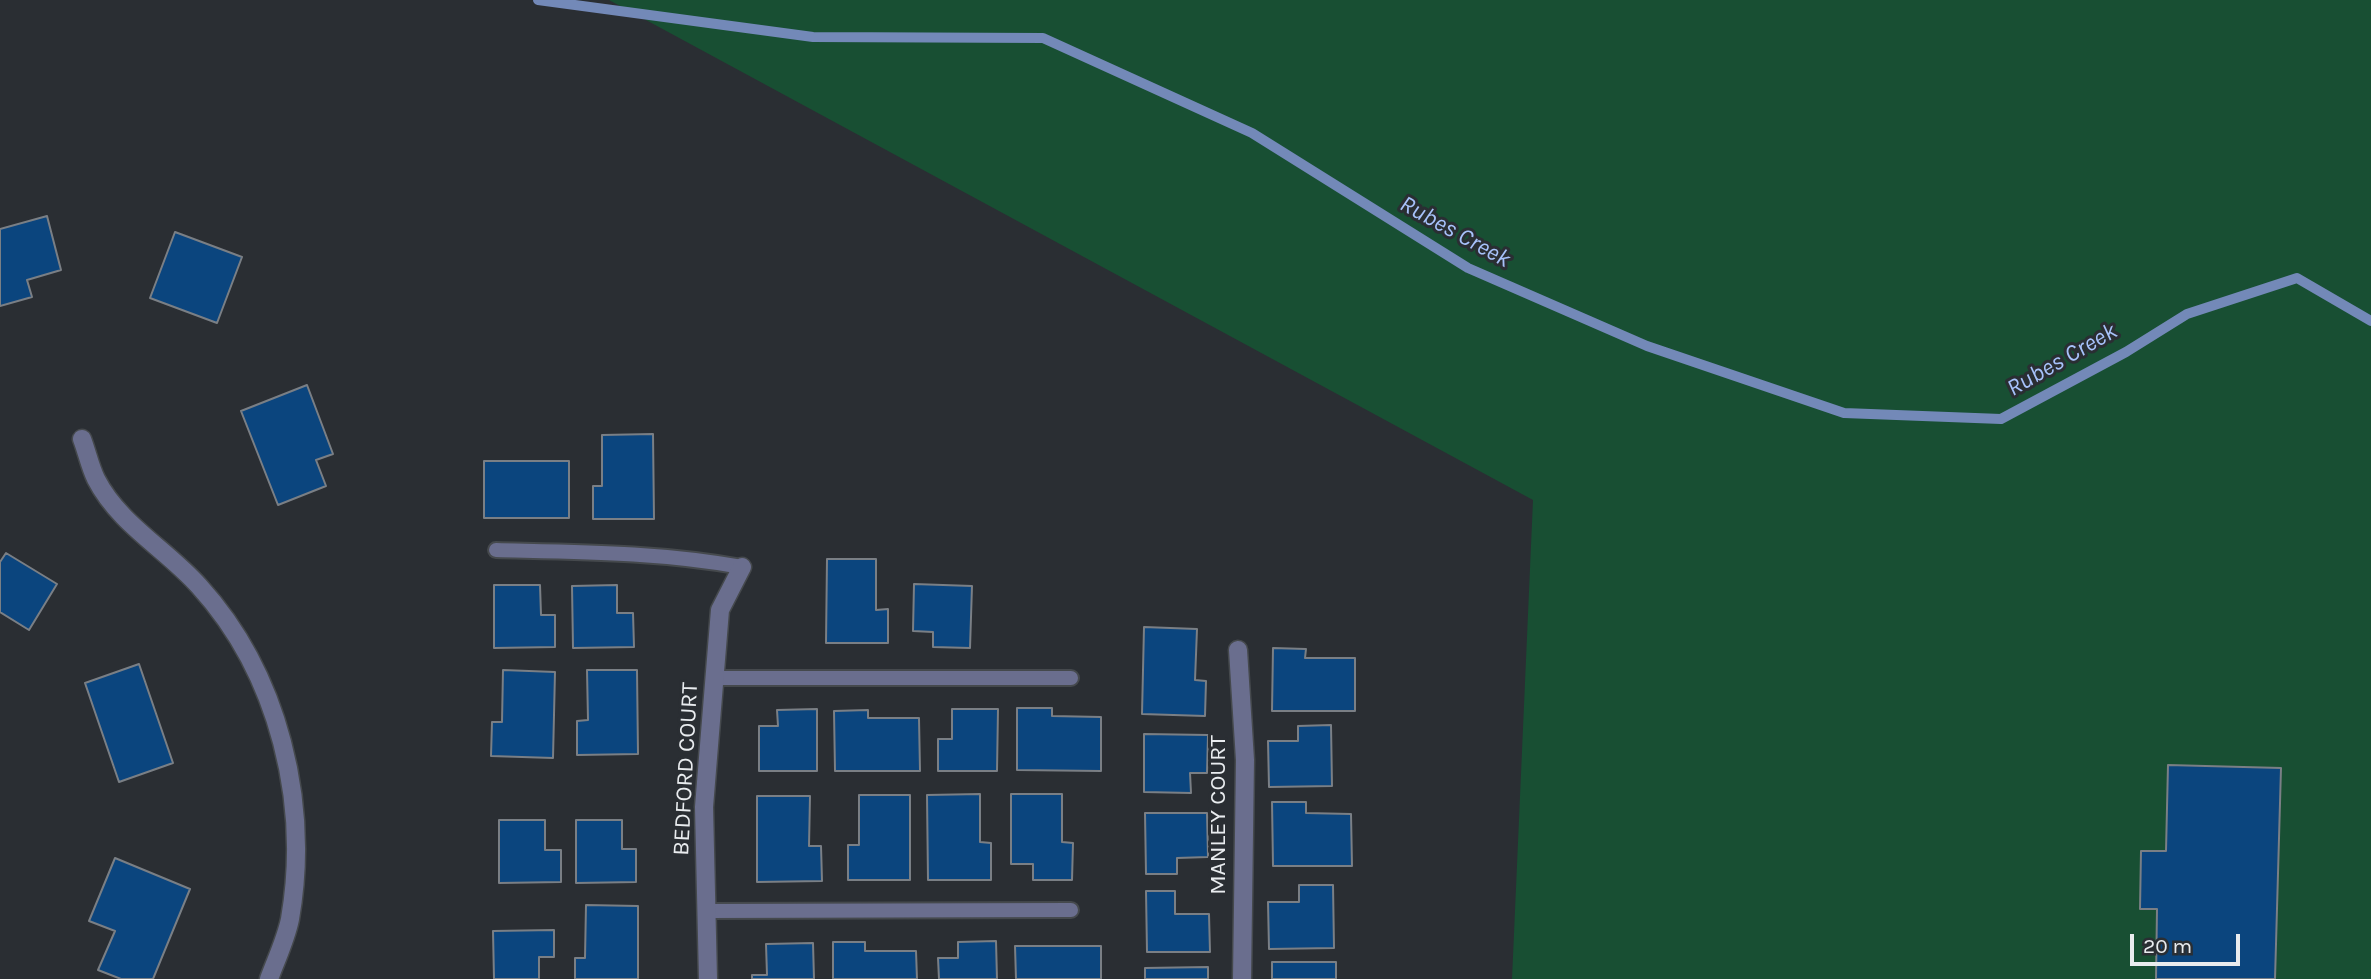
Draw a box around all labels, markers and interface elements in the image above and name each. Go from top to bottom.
water label: Rubes Creek [1394,190,1516,274]
water label: Rubes Creek [2002,317,2122,403]
street label: BEDFORD COURT [668,682,704,856]
street label: MANLEY COURT [1204,735,1232,895]
scale bar [2133,920,2243,964]
text: 20 m [2143,934,2192,958]

